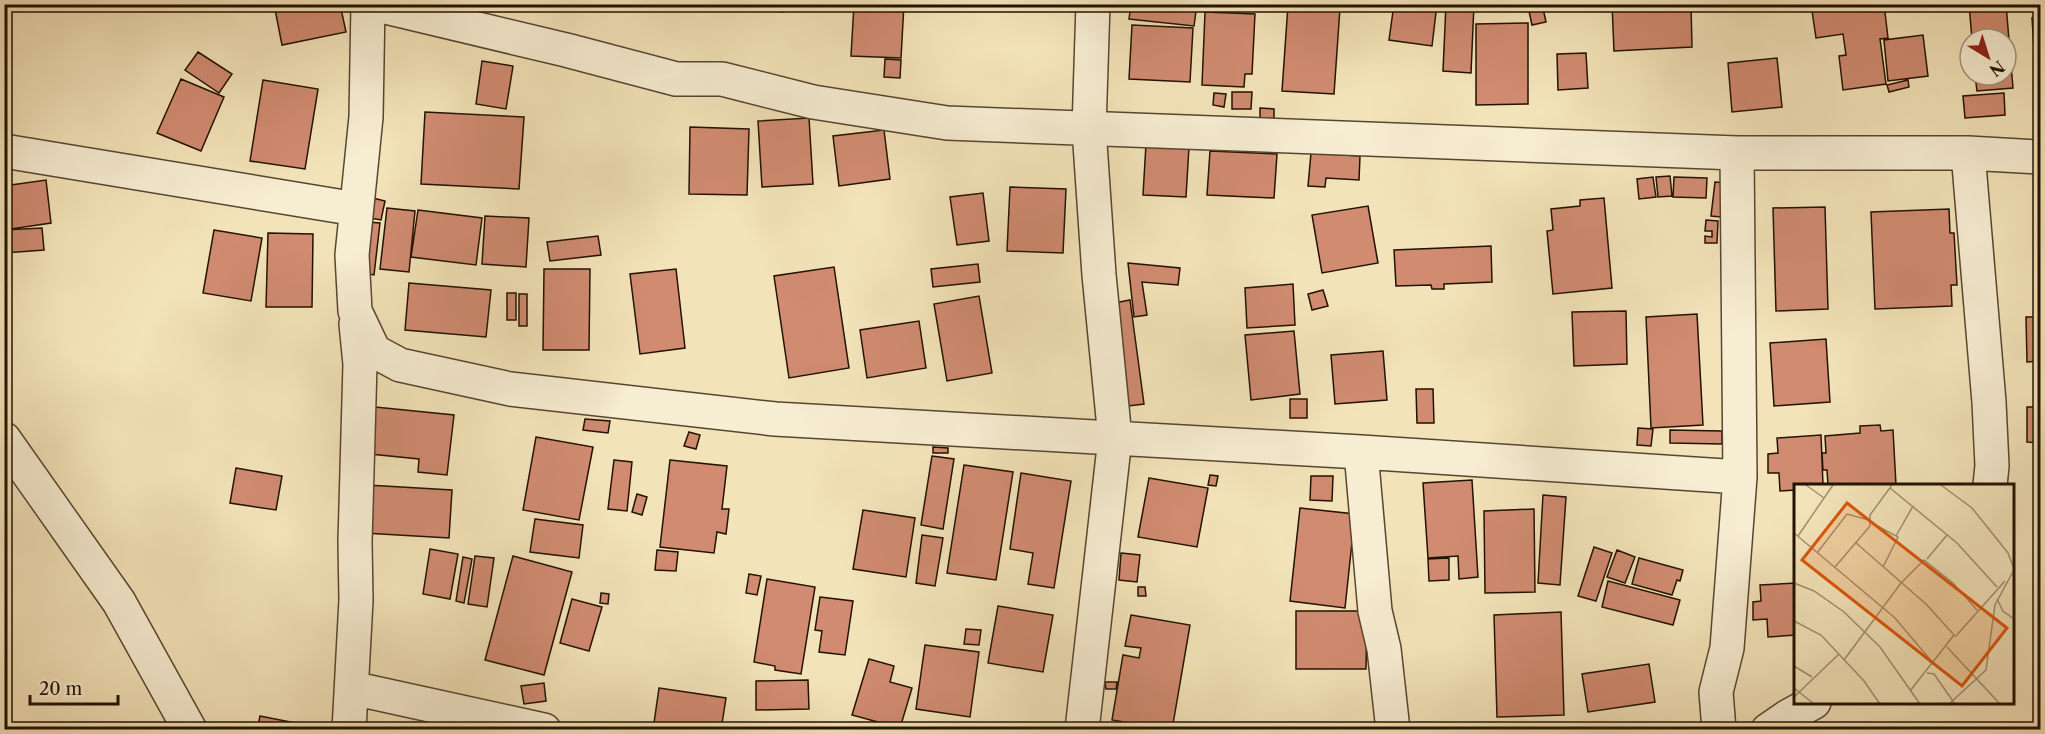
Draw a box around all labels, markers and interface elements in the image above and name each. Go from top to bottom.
north arrow [1958,27,2018,87]
text: N [1986,57,2009,81]
inset map [1794,484,2015,704]
scale bar [30,668,118,706]
text: 20 m [39,678,83,700]

